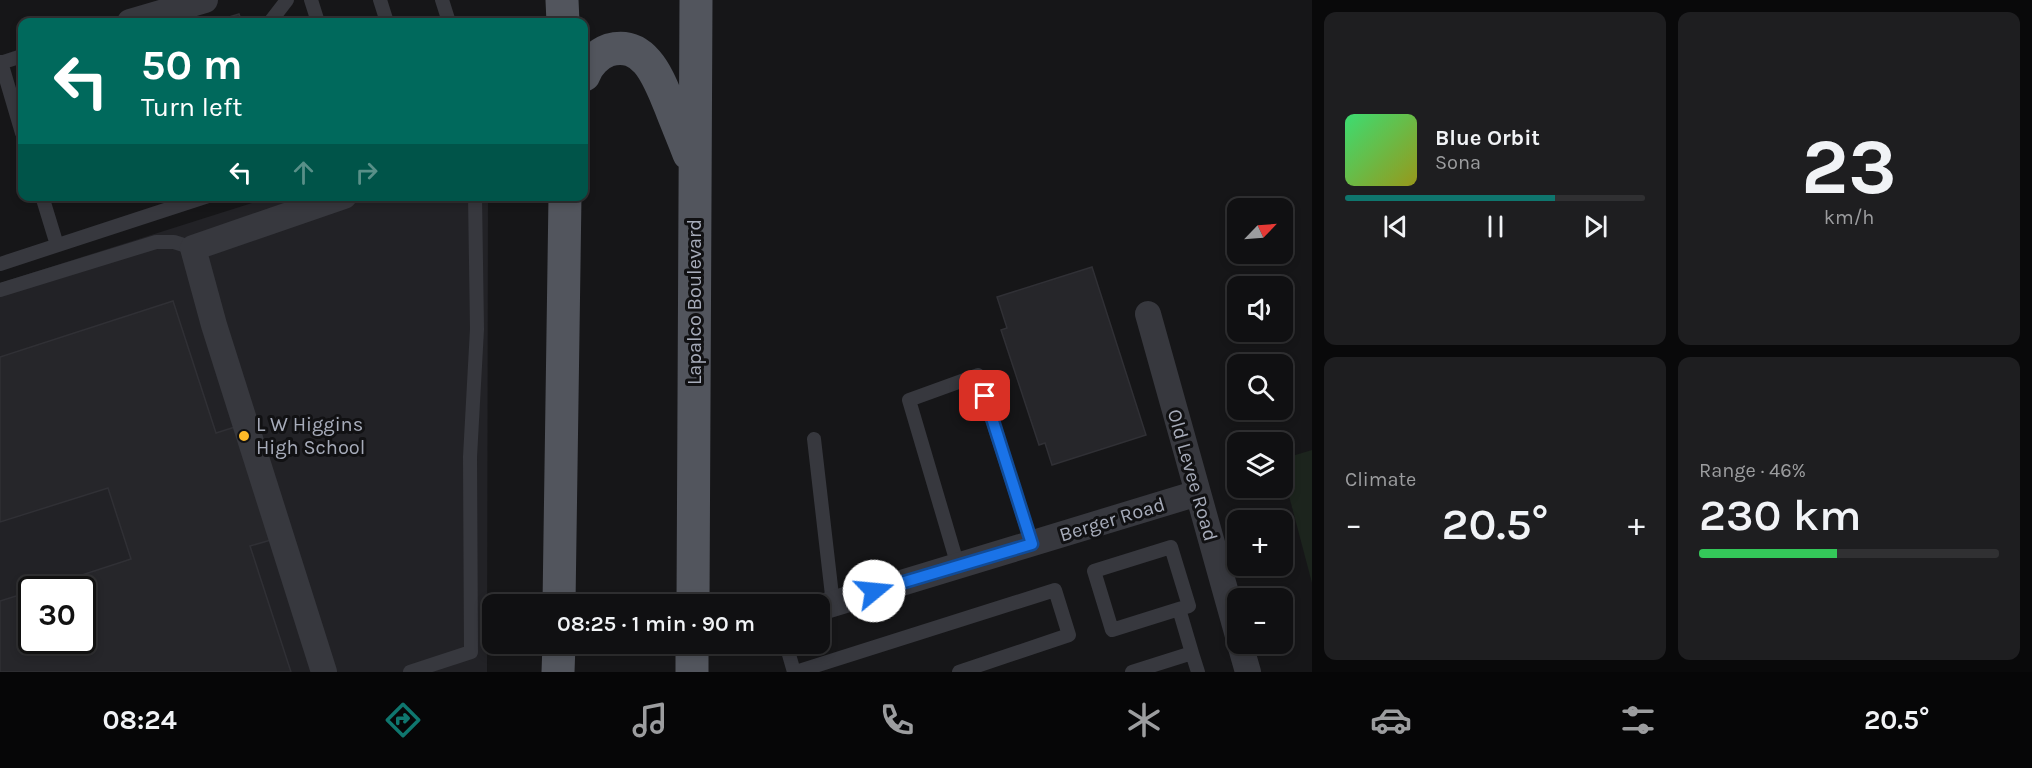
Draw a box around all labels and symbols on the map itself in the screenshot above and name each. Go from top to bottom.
north arrow [1227,198,1293,264]
street label: Lapalco Boulevard [683,219,706,385]
pin [959,370,1010,421]
street label: Old Levee Road [1163,407,1222,544]
place label: L W Higgins High School [256,413,365,459]
marker: L W Higgins High School [237,429,251,443]
street label: Berger Road [1057,493,1168,546]
position arrow [842,559,906,623]
speed limit sign: 30 [18,576,96,654]

